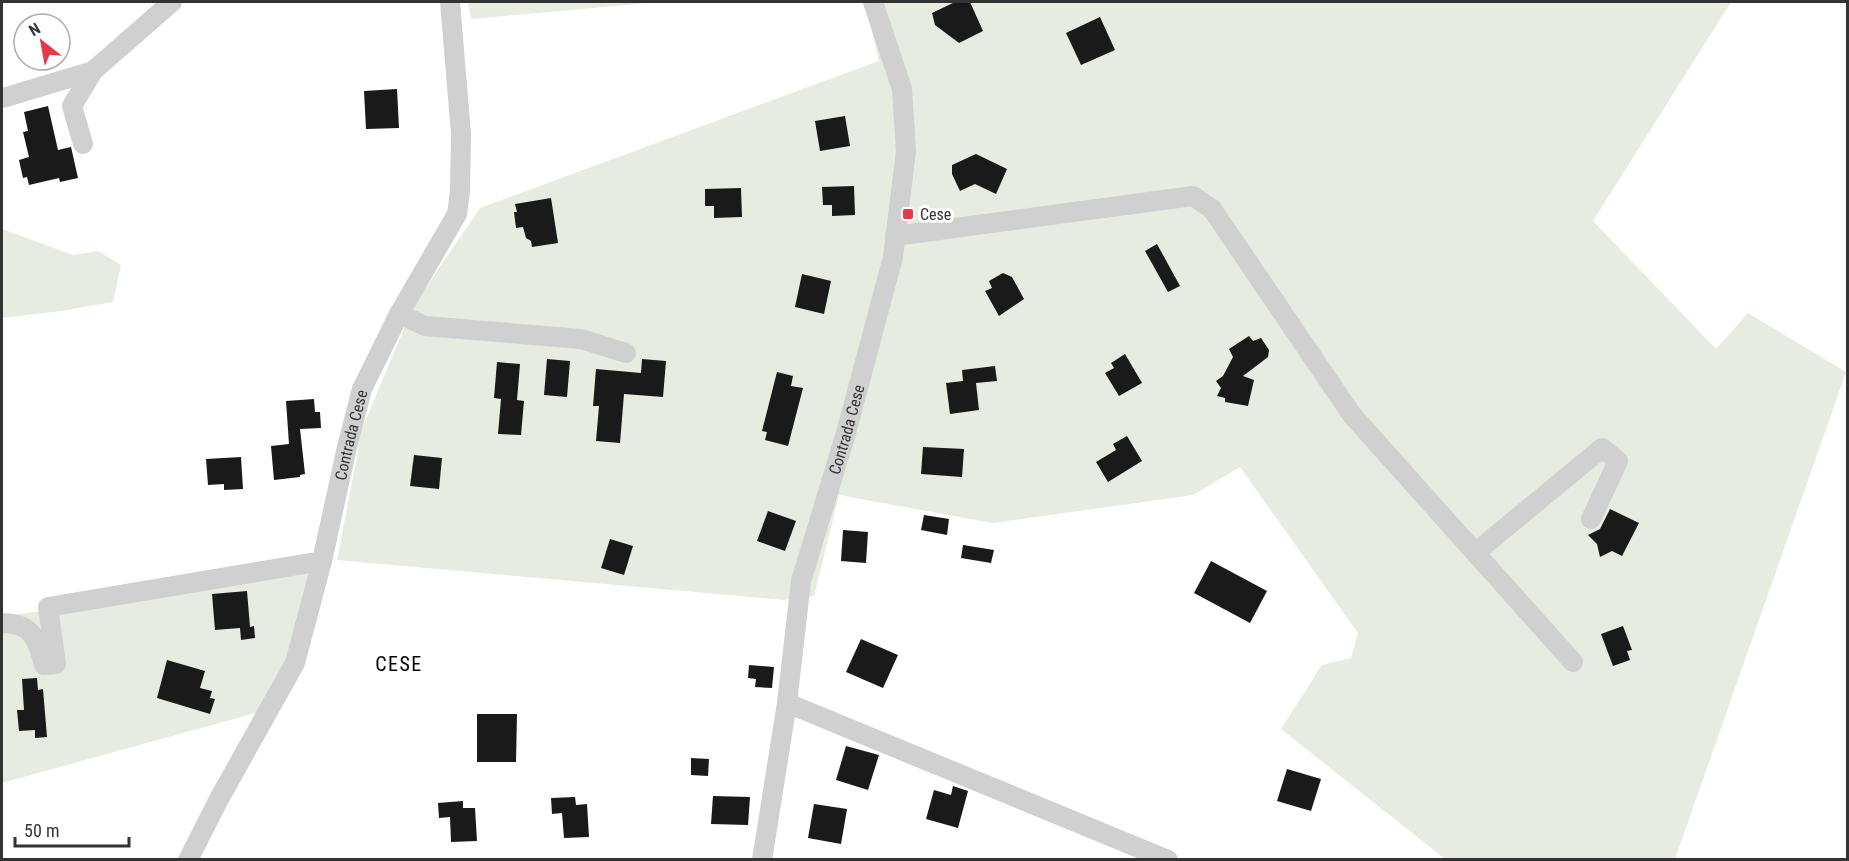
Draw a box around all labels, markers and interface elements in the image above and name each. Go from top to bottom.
north arrow [12,12,72,72]
text: N [25,19,44,40]
place label: Cese [920,205,951,224]
marker: Cese [901,207,915,221]
street label: Contrada Cese [824,382,868,477]
street label: Contrada Cese [331,388,371,482]
district label: CESE [375,652,423,676]
scale bar [15,810,129,848]
text: 50 m [24,820,59,841]

